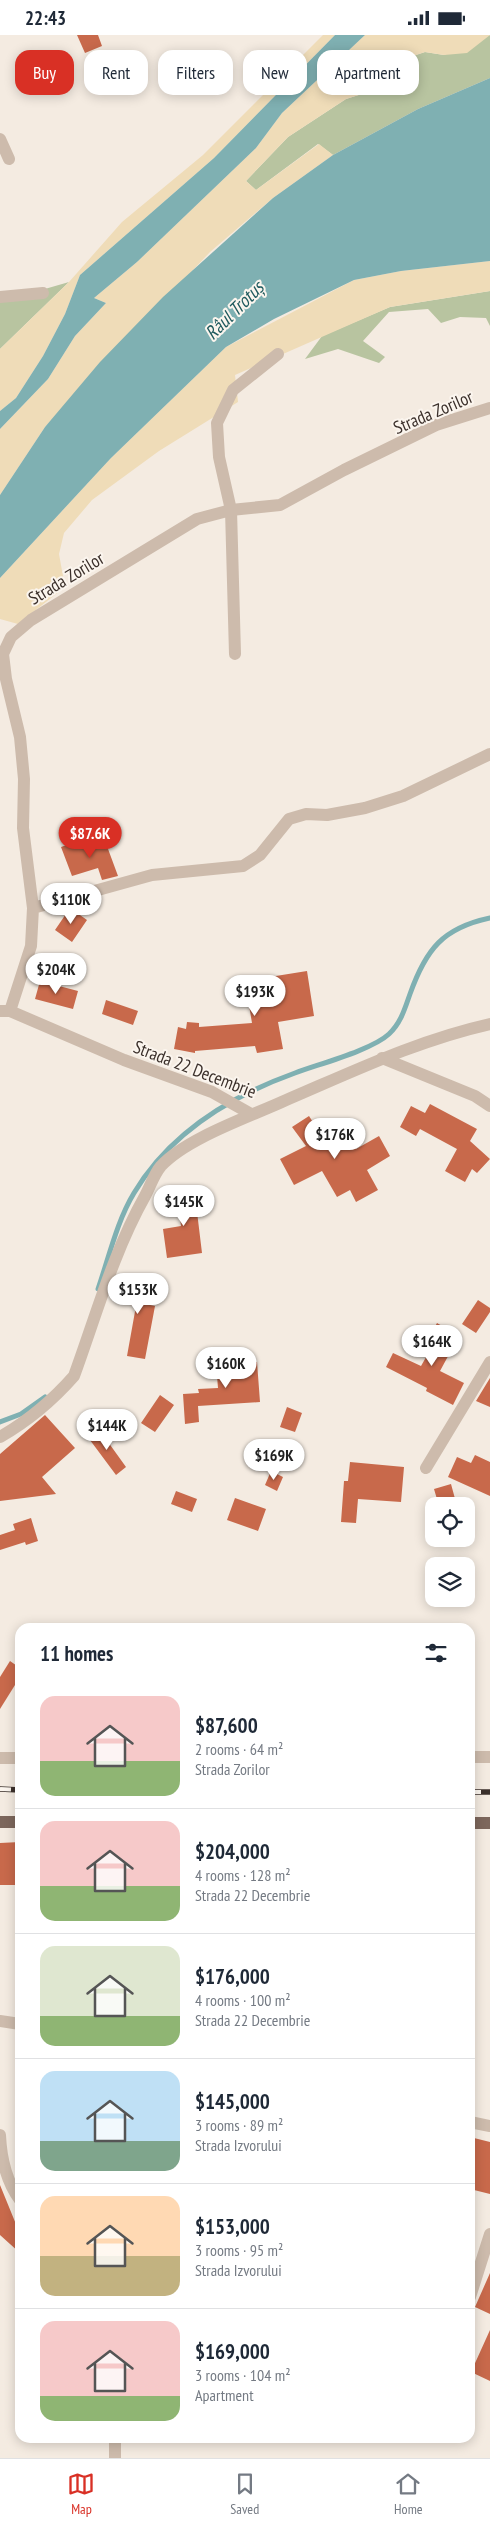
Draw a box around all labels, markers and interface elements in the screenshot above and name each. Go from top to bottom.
text: 22:43 [25,6,66,30]
chip: Buy [15,50,74,95]
chip: Rent [84,50,148,95]
chip: Filters [158,50,233,95]
chip: New [243,50,307,95]
chip: Apartment [317,50,419,95]
water label: Râul Trotuș [200,275,269,344]
street label: Strada Zorilor [390,385,476,439]
street label: Strada Zorilor [24,546,108,609]
pin: $87.6K [49,817,131,859]
text: $87.6K [70,823,110,843]
pin: $110K [36,883,106,925]
text: $110K [52,889,90,909]
pin: $204K [21,953,91,995]
text: $204K [37,959,75,979]
pin: $193K [220,975,290,1017]
text: $193K [236,981,274,1001]
street label: Strada 22 Decembrie [130,1035,260,1103]
pin: $176K [300,1117,370,1160]
text: $176K [316,1124,354,1144]
pin: $145K [149,1185,219,1227]
text: $145K [165,1191,203,1211]
pin: $153K [103,1273,173,1315]
text: $153K [119,1279,157,1299]
pin: $164K [397,1325,467,1367]
text: $164K [413,1331,451,1351]
pin: $160K [191,1347,261,1389]
text: $160K [207,1353,245,1373]
pin: $144K [72,1409,142,1451]
text: $144K [88,1415,126,1435]
pin: $169K [239,1439,309,1481]
text: $169K [255,1445,293,1465]
map controls [425,1497,475,1607]
button: locate [425,1497,475,1547]
button: layers [425,1557,475,1607]
icon: filters [422,1639,450,1667]
text: 11 homes [40,1640,113,1667]
text: $87,600 [195,1712,258,1739]
icon: home [80,1716,140,1776]
text: 2 rooms · 64 m² [195,1739,283,1759]
text: Strada Zorilor [195,1759,270,1779]
text: $204,000 [195,1838,270,1865]
icon: home [80,1841,140,1901]
text: 4 rooms · 128 m² [195,1865,291,1885]
text: Strada 22 Decembrie [195,1885,310,1905]
text: $176,000 [195,1963,270,1990]
icon: home [80,1966,140,2026]
text: 4 rooms · 100 m² [195,1990,291,2010]
text: Strada 22 Decembrie [195,2010,310,2030]
text: $145,000 [195,2088,270,2115]
icon: home [80,2091,140,2151]
text: 3 rooms · 89 m² [195,2115,283,2135]
text: Strada Izvorului [195,2135,282,2155]
text: $153,000 [195,2213,270,2240]
icon: home [80,2216,140,2276]
text: 3 rooms · 95 m² [195,2240,283,2260]
text: Strada Izvorului [195,2260,282,2280]
text: $169,000 [195,2338,270,2365]
icon: home [80,2341,140,2401]
text: 3 rooms · 104 m² [195,2365,291,2385]
text: Apartment [195,2385,254,2405]
tab: Map [67,2470,95,2518]
tab: Saved [230,2470,259,2518]
tab: Home [394,2470,423,2518]

